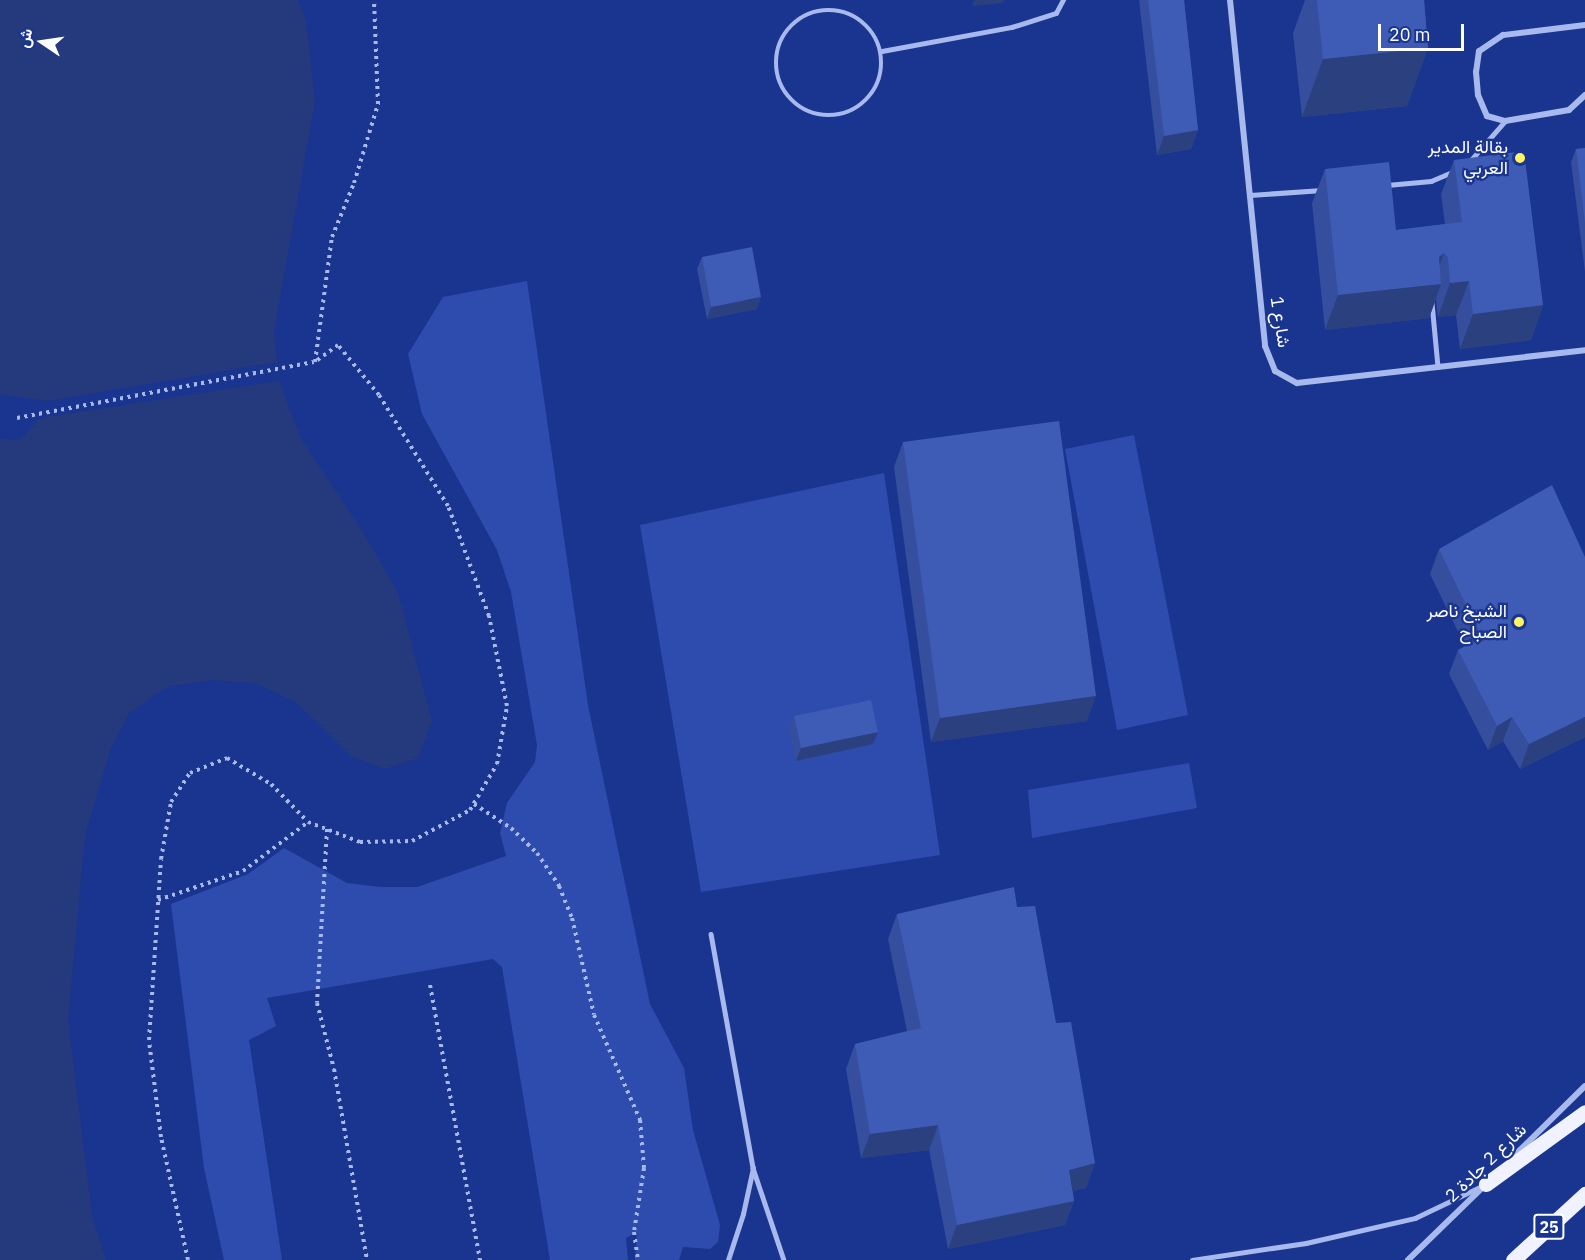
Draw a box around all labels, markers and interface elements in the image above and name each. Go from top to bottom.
north arrow [12,12,72,72]
scale bar [1381,12,1466,50]
text: 20 m [1389,23,1431,46]
text: ش [13,26,36,50]
place label: بقالة المدير العربي [1428,137,1508,180]
marker: بقالة المدير العربي [1513,151,1527,165]
street label: شارع 1 [1265,295,1295,349]
place label: الشيخ ناصر الصباح [1426,601,1507,644]
marker: الشيخ ناصر الصباح [1512,615,1526,629]
street label: شارع 2 جادة 2 [1441,1119,1531,1207]
road number: 25 [1532,1214,1566,1240]

